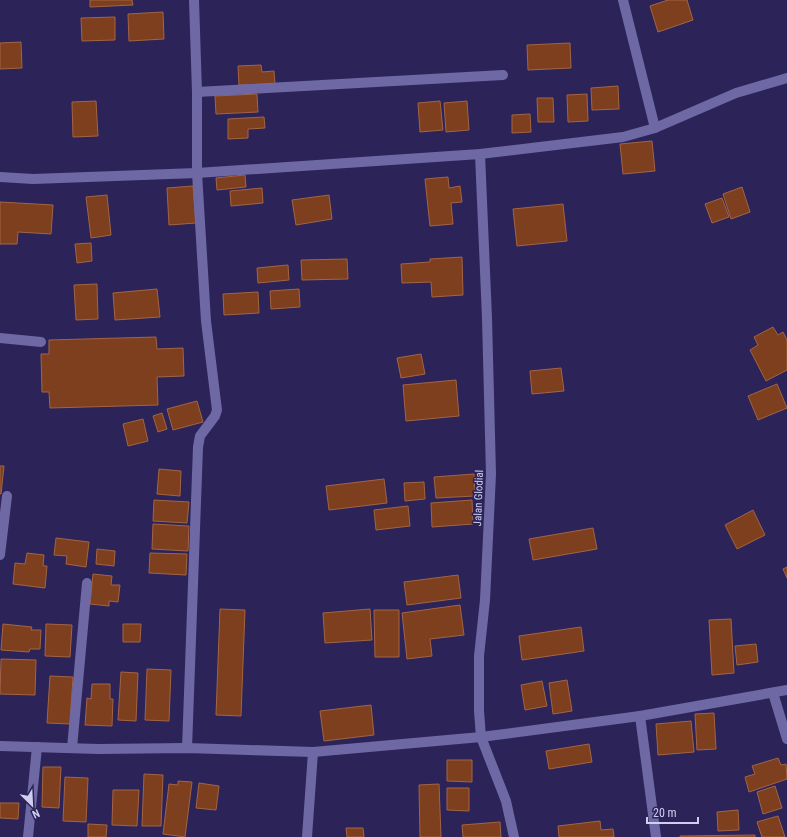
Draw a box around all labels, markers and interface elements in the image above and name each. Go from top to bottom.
street label: Jalan Glodial [471,470,486,527]
north arrow [12,785,52,825]
scale bar [647,799,698,825]
text: N [30,806,42,821]
text: 20 m [653,806,677,820]

